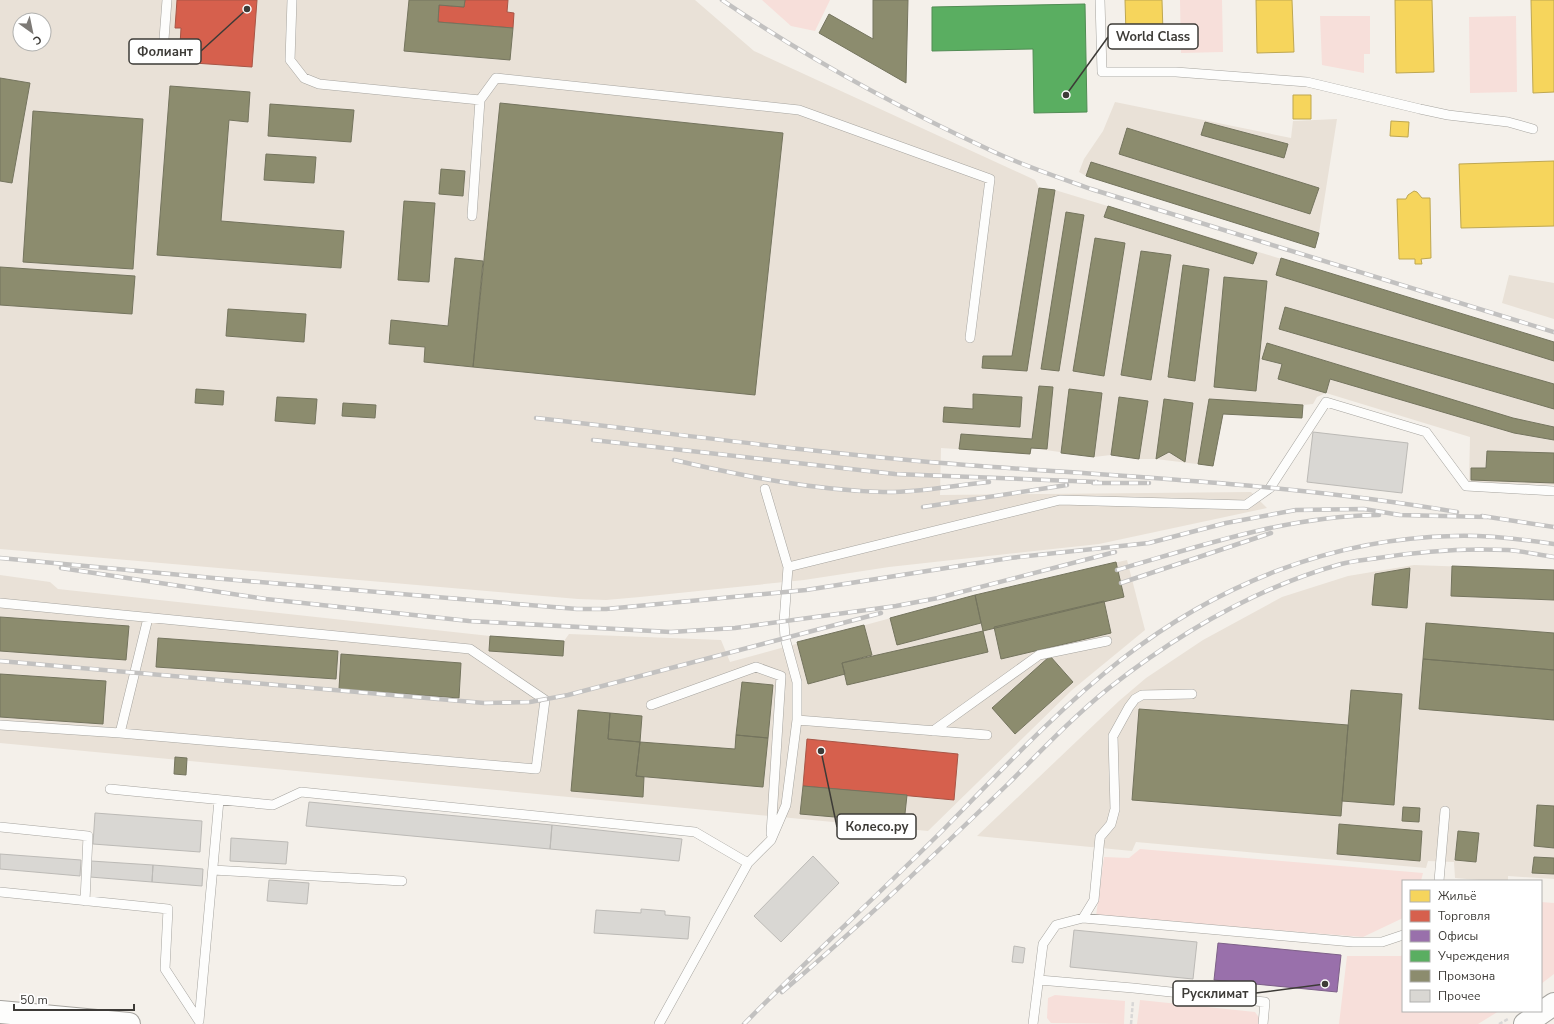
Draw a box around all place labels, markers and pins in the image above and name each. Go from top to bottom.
callout: World Class [1108,24,1198,49]
callout: Фолиант [129,39,201,64]
callout: Колесо.ру [837,814,916,839]
callout: Русклимат [1173,981,1256,1006]

